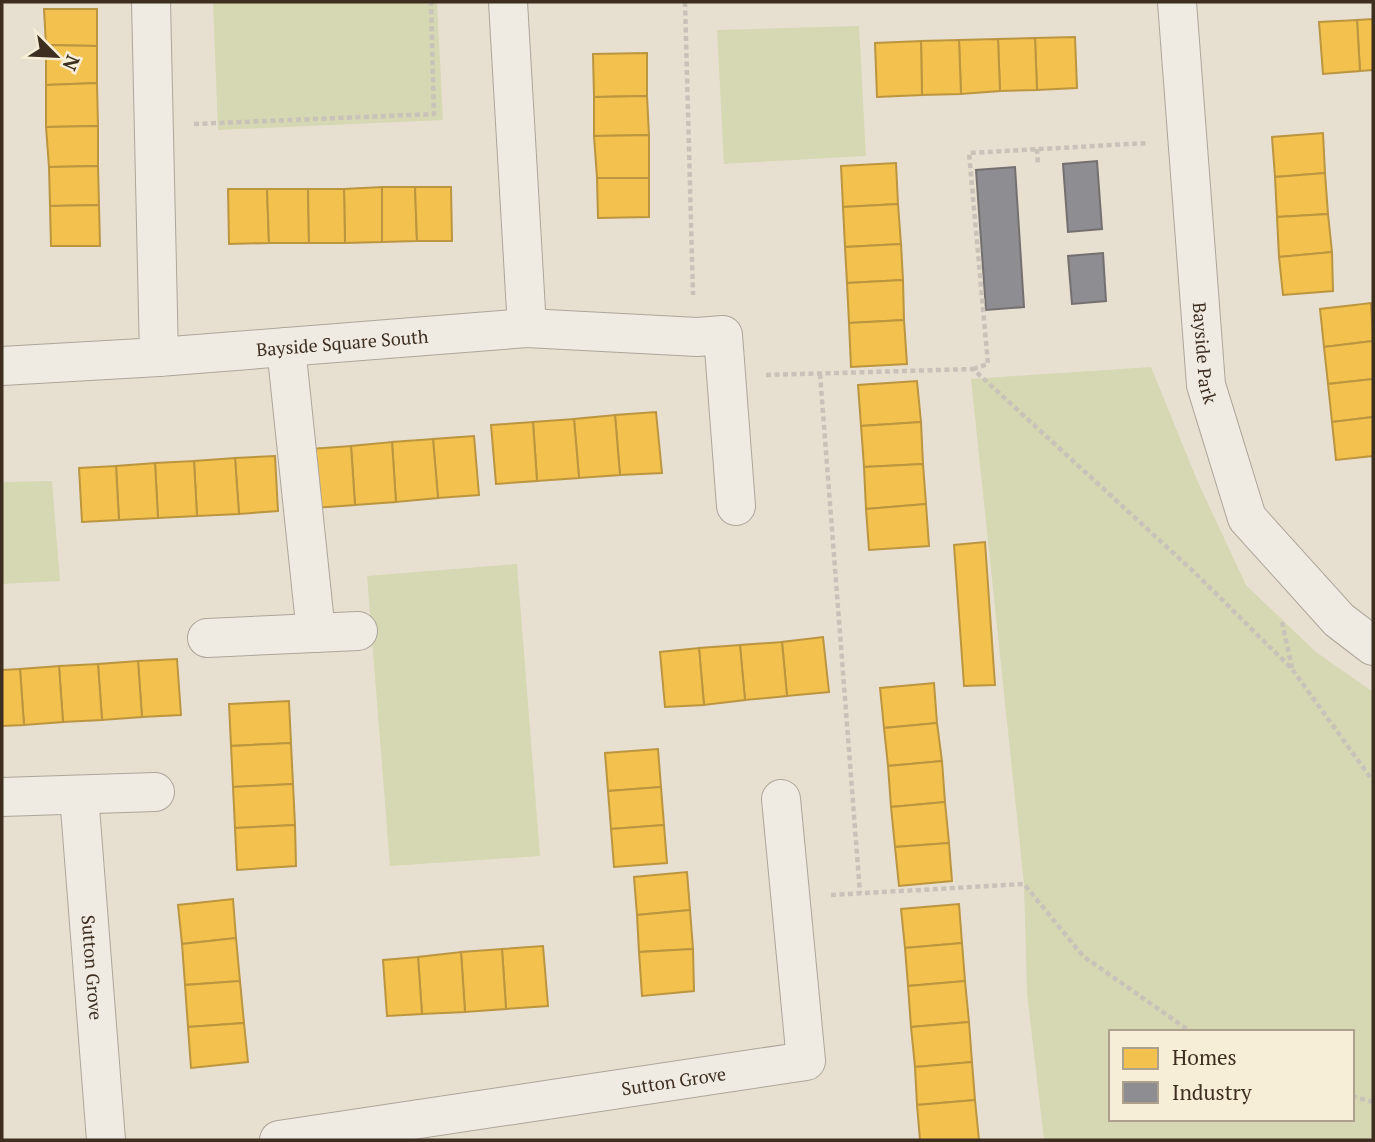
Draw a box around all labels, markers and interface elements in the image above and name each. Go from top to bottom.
north arrow [21,21,91,91]
text: N [57,51,86,75]
street label: Bayside Park [1188,301,1223,407]
street label: Bayside Square South [255,324,430,361]
street label: Sutton Grove [76,914,109,1021]
legend [1109,1030,1354,1121]
text: Homes [1172,1043,1237,1071]
street label: Sutton Grove [620,1061,727,1101]
text: Industry [1172,1078,1252,1106]

